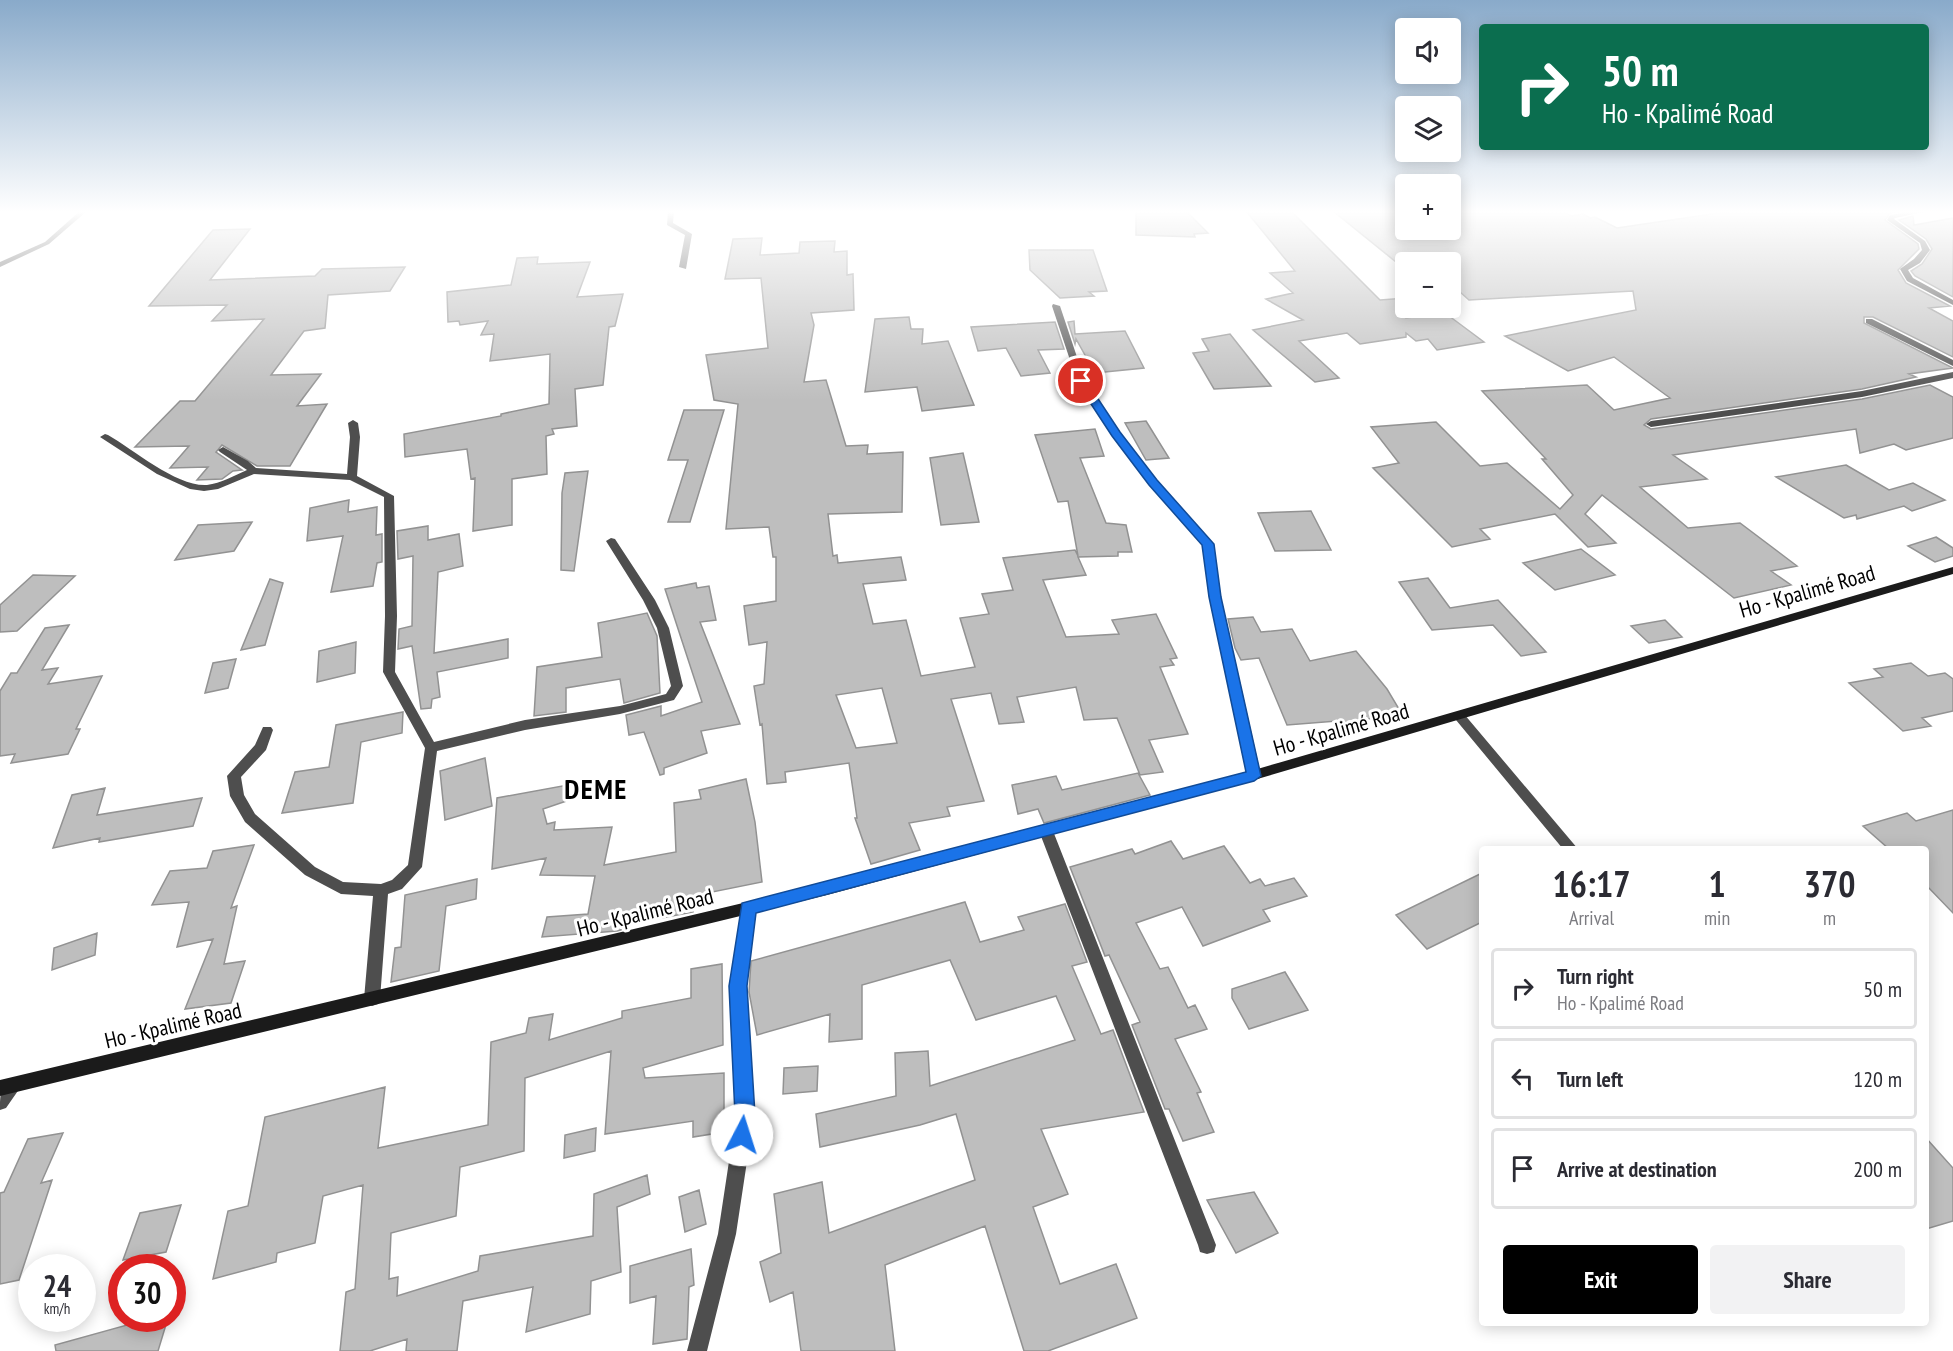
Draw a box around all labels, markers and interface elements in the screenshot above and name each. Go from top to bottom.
map controls [1395,18,1461,318]
button: sound [1395,18,1461,84]
text: 50 m [1602,43,1679,98]
icon: right [1503,48,1581,126]
button: layers [1395,96,1461,162]
text: Ho - Kpalimé Road [1602,96,1773,130]
button: + [1395,174,1461,240]
button: − [1395,252,1461,318]
pin [1055,355,1106,406]
icon: arrive [1064,364,1097,397]
street label: Ho - Kpalimé Road [1736,558,1878,624]
street label: Ho - Kpalimé Road [1270,696,1412,762]
district label: DEME [564,770,628,807]
text: 16:17 [1553,860,1630,907]
text: 1 [1708,860,1726,907]
text: 370 [1804,860,1855,907]
street label: Ho - Kpalimé Road [574,882,716,942]
text: Arrival [1569,905,1614,931]
text: min [1704,905,1730,931]
text: m [1823,905,1836,931]
text: Turn right [1557,962,1634,990]
icon: right [1506,972,1539,1005]
text: 50 m [1863,975,1902,1003]
text: Ho - Kpalimé Road [1557,990,1684,1016]
street label: Ho - Kpalimé Road [102,996,244,1054]
icon: left [1506,1062,1539,1095]
text: Turn left [1557,1065,1623,1093]
text: 120 m [1853,1065,1902,1093]
position arrow [710,1103,774,1167]
icon: arrive [1506,1152,1539,1185]
text: Arrive at destination [1557,1155,1717,1183]
text: 200 m [1853,1155,1902,1183]
button: Exit [1503,1245,1698,1314]
button: Share [1710,1245,1905,1314]
speed limit sign: 30 [108,1254,186,1332]
text: 24 [43,1266,71,1305]
text: km/h [44,1299,70,1318]

